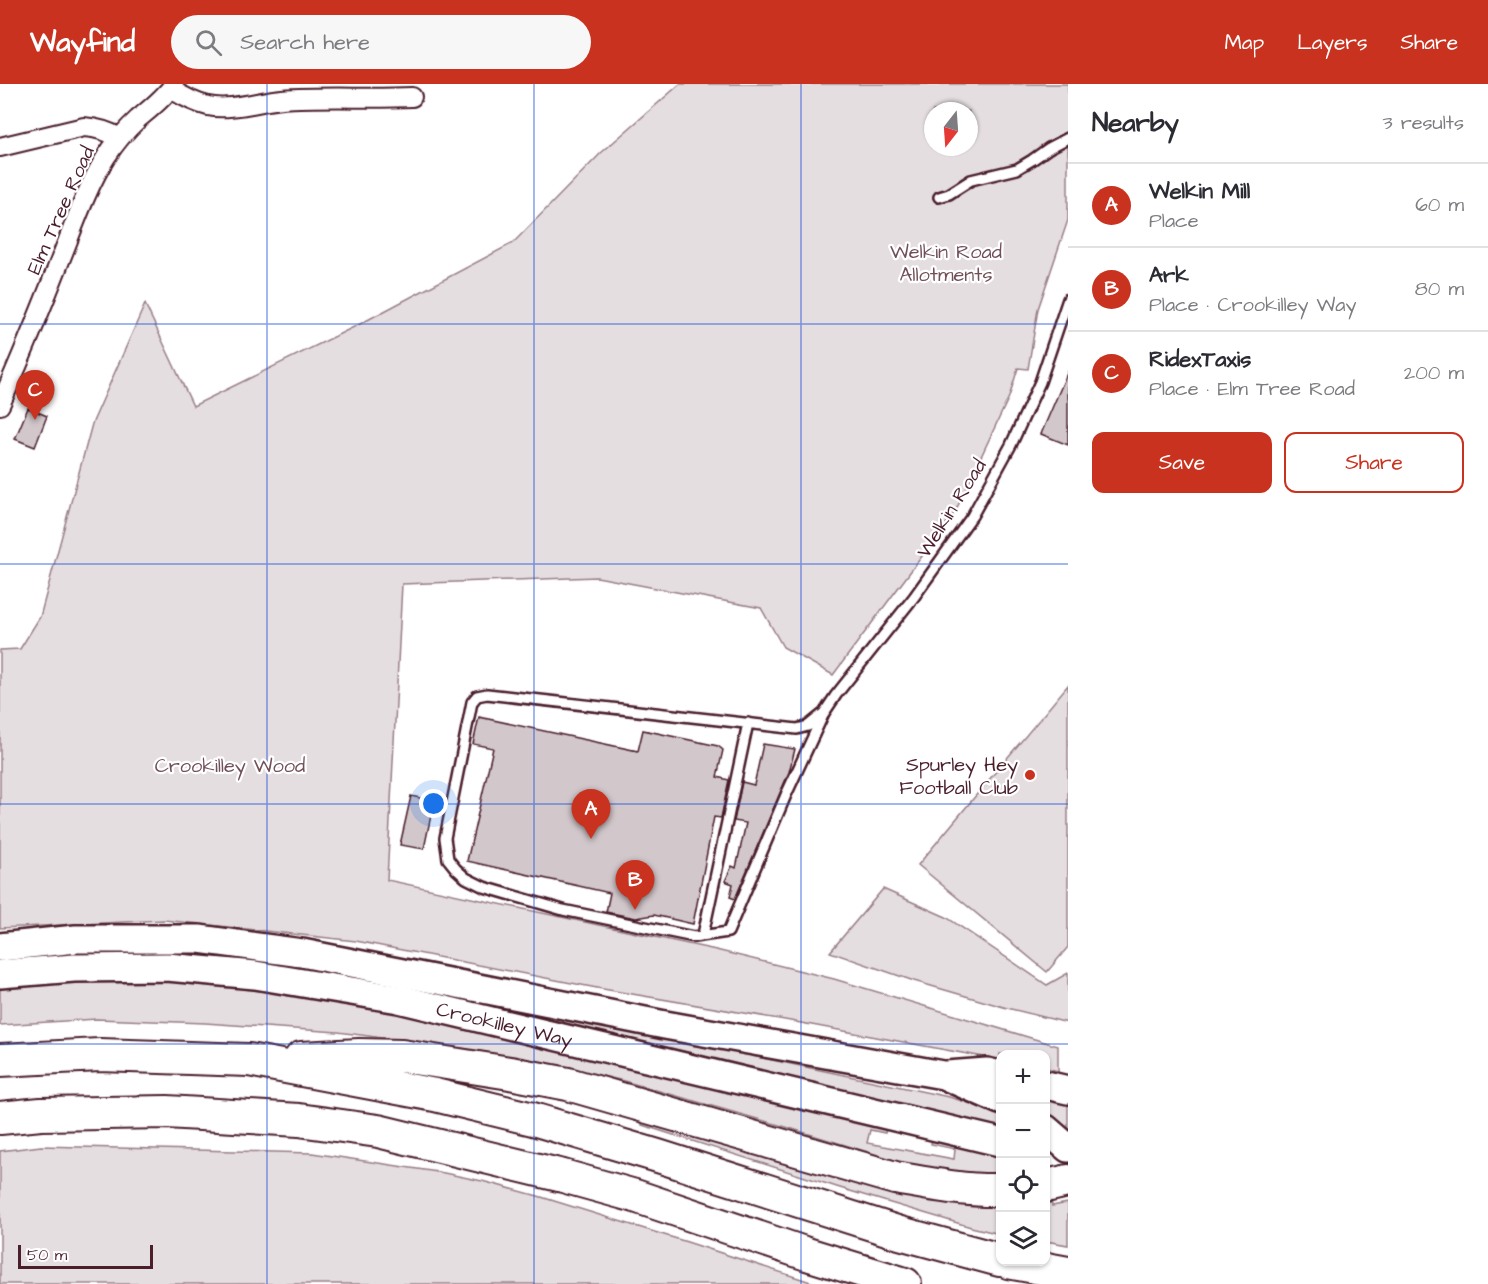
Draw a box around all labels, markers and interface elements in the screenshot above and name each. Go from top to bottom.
search box [171,15,591,69]
text: Wayfind [30,23,135,62]
icon: search [192,26,225,59]
text: Search here [240,27,370,58]
text: Map [1224,28,1264,57]
text: Layers [1297,28,1367,57]
text: Share [1400,28,1458,57]
north arrow [924,102,978,156]
text: Nearby [1092,105,1179,141]
text: 3 results [1382,109,1464,137]
street label: Elm Tree Road [20,142,102,279]
text: Welkin Mill [1149,176,1250,207]
text: A [1105,191,1118,219]
text: 60 m [1415,191,1464,219]
text: Place [1149,207,1199,235]
park label: Welkin Road Allotments [890,238,1002,289]
text: Ark [1149,260,1189,291]
text: B [1104,275,1119,303]
text: 80 m [1415,275,1464,303]
text: Place · Crookilley Way [1149,291,1356,319]
text: RidexTaxis [1149,344,1251,375]
text: C [1104,359,1119,387]
text: 200 m [1404,359,1464,387]
pin: C [15,370,54,420]
text: Place · Elm Tree Road [1149,375,1355,403]
button: Save [1092,432,1272,493]
button: Share [1284,432,1464,493]
street label: Welkin Road [910,454,993,563]
place label: Spurley Hey Football Club [899,751,1018,802]
park label: Crookilley Wood [155,752,305,781]
marker: Spurley Hey Football Club [1023,768,1037,782]
your location [419,789,448,818]
pin: A [572,790,610,839]
pin: B [616,860,654,910]
street label: Crookilley Way [433,995,575,1056]
map controls [996,1050,1050,1266]
button: + [996,1050,1050,1104]
button: − [996,1104,1050,1158]
button: locate [996,1158,1050,1212]
button: layers [996,1212,1050,1266]
scale bar [18,1242,153,1270]
text: 50 m [27,1244,67,1266]

